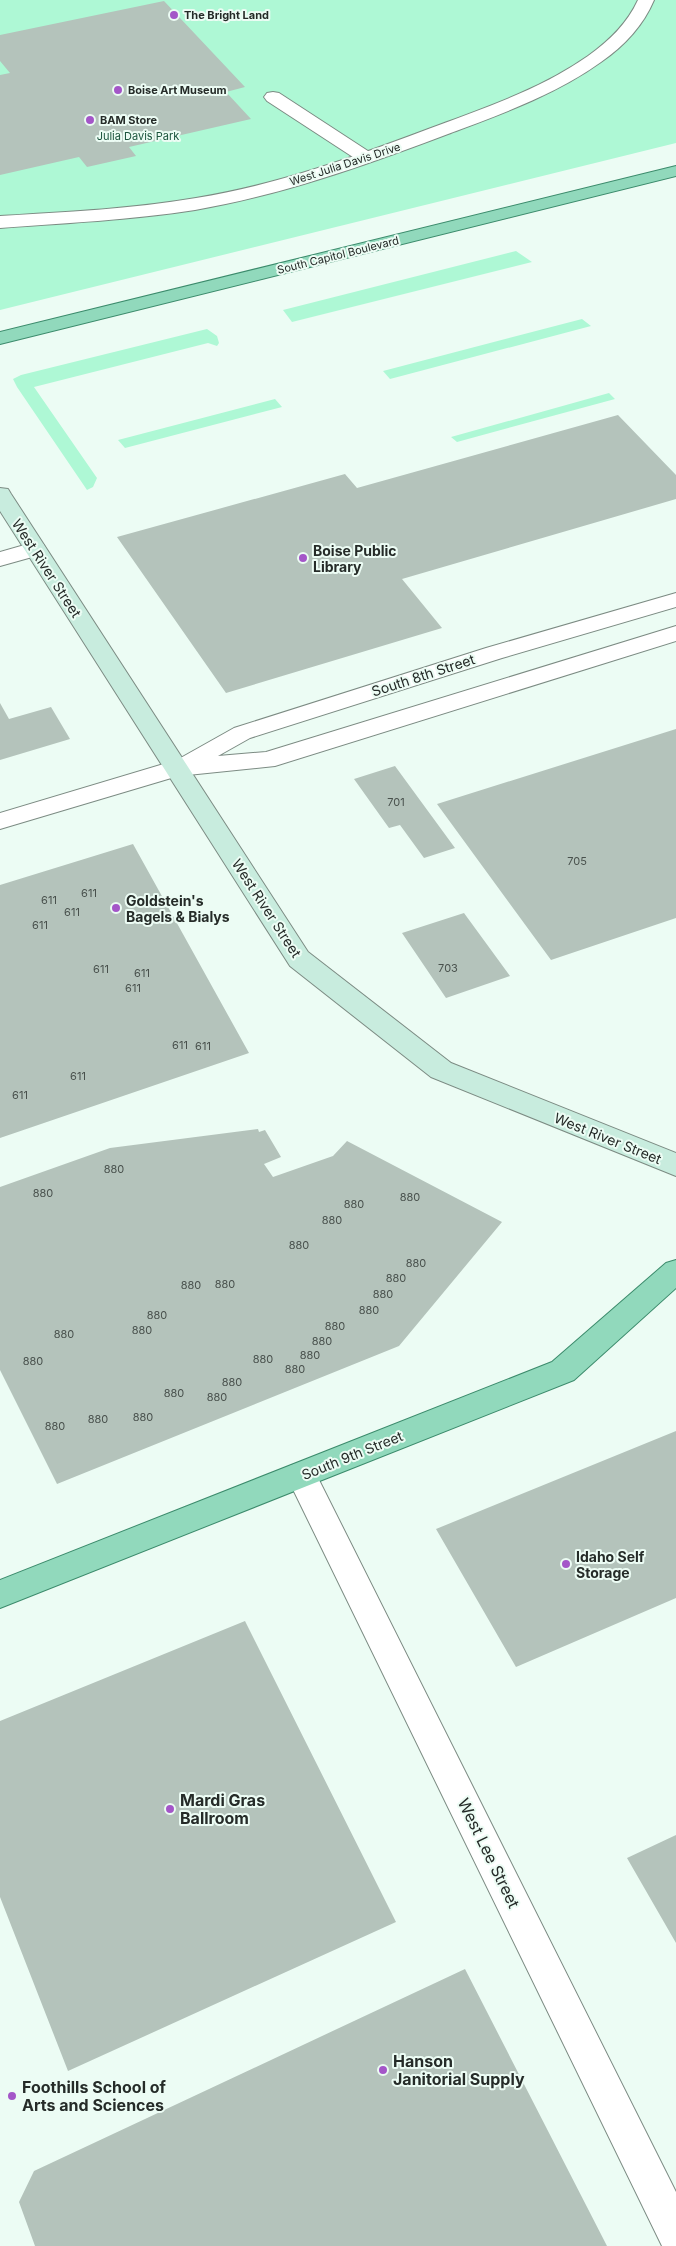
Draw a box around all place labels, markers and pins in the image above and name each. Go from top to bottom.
place label: The Bright Land [184,8,269,22]
marker: The Bright Land [168,9,180,21]
place label: Boise Art Museum [128,83,227,97]
marker: Boise Art Museum [112,84,124,96]
place label: BAM Store [100,113,157,127]
marker: BAM Store [84,114,96,126]
place label: Boise Public Library [313,542,397,575]
marker: Boise Public Library [297,552,309,564]
place label: Goldstein's Bagels & Bialys [126,892,230,925]
marker: Goldstein's Bagels & Bialys [110,902,122,914]
place label: Idaho Self Storage [576,1548,645,1581]
marker: Idaho Self Storage [560,1558,572,1570]
place label: Mardi Gras Ballroom [180,1790,265,1828]
marker: Mardi Gras Ballroom [164,1803,176,1815]
place label: Hanson Janitorial Supply [393,2051,525,2089]
marker: Hanson Janitorial Supply [377,2064,389,2076]
place label: Foothills School of Arts and Sciences [22,2077,167,2115]
marker: Foothills School of Arts and Sciences [6,2090,18,2102]

